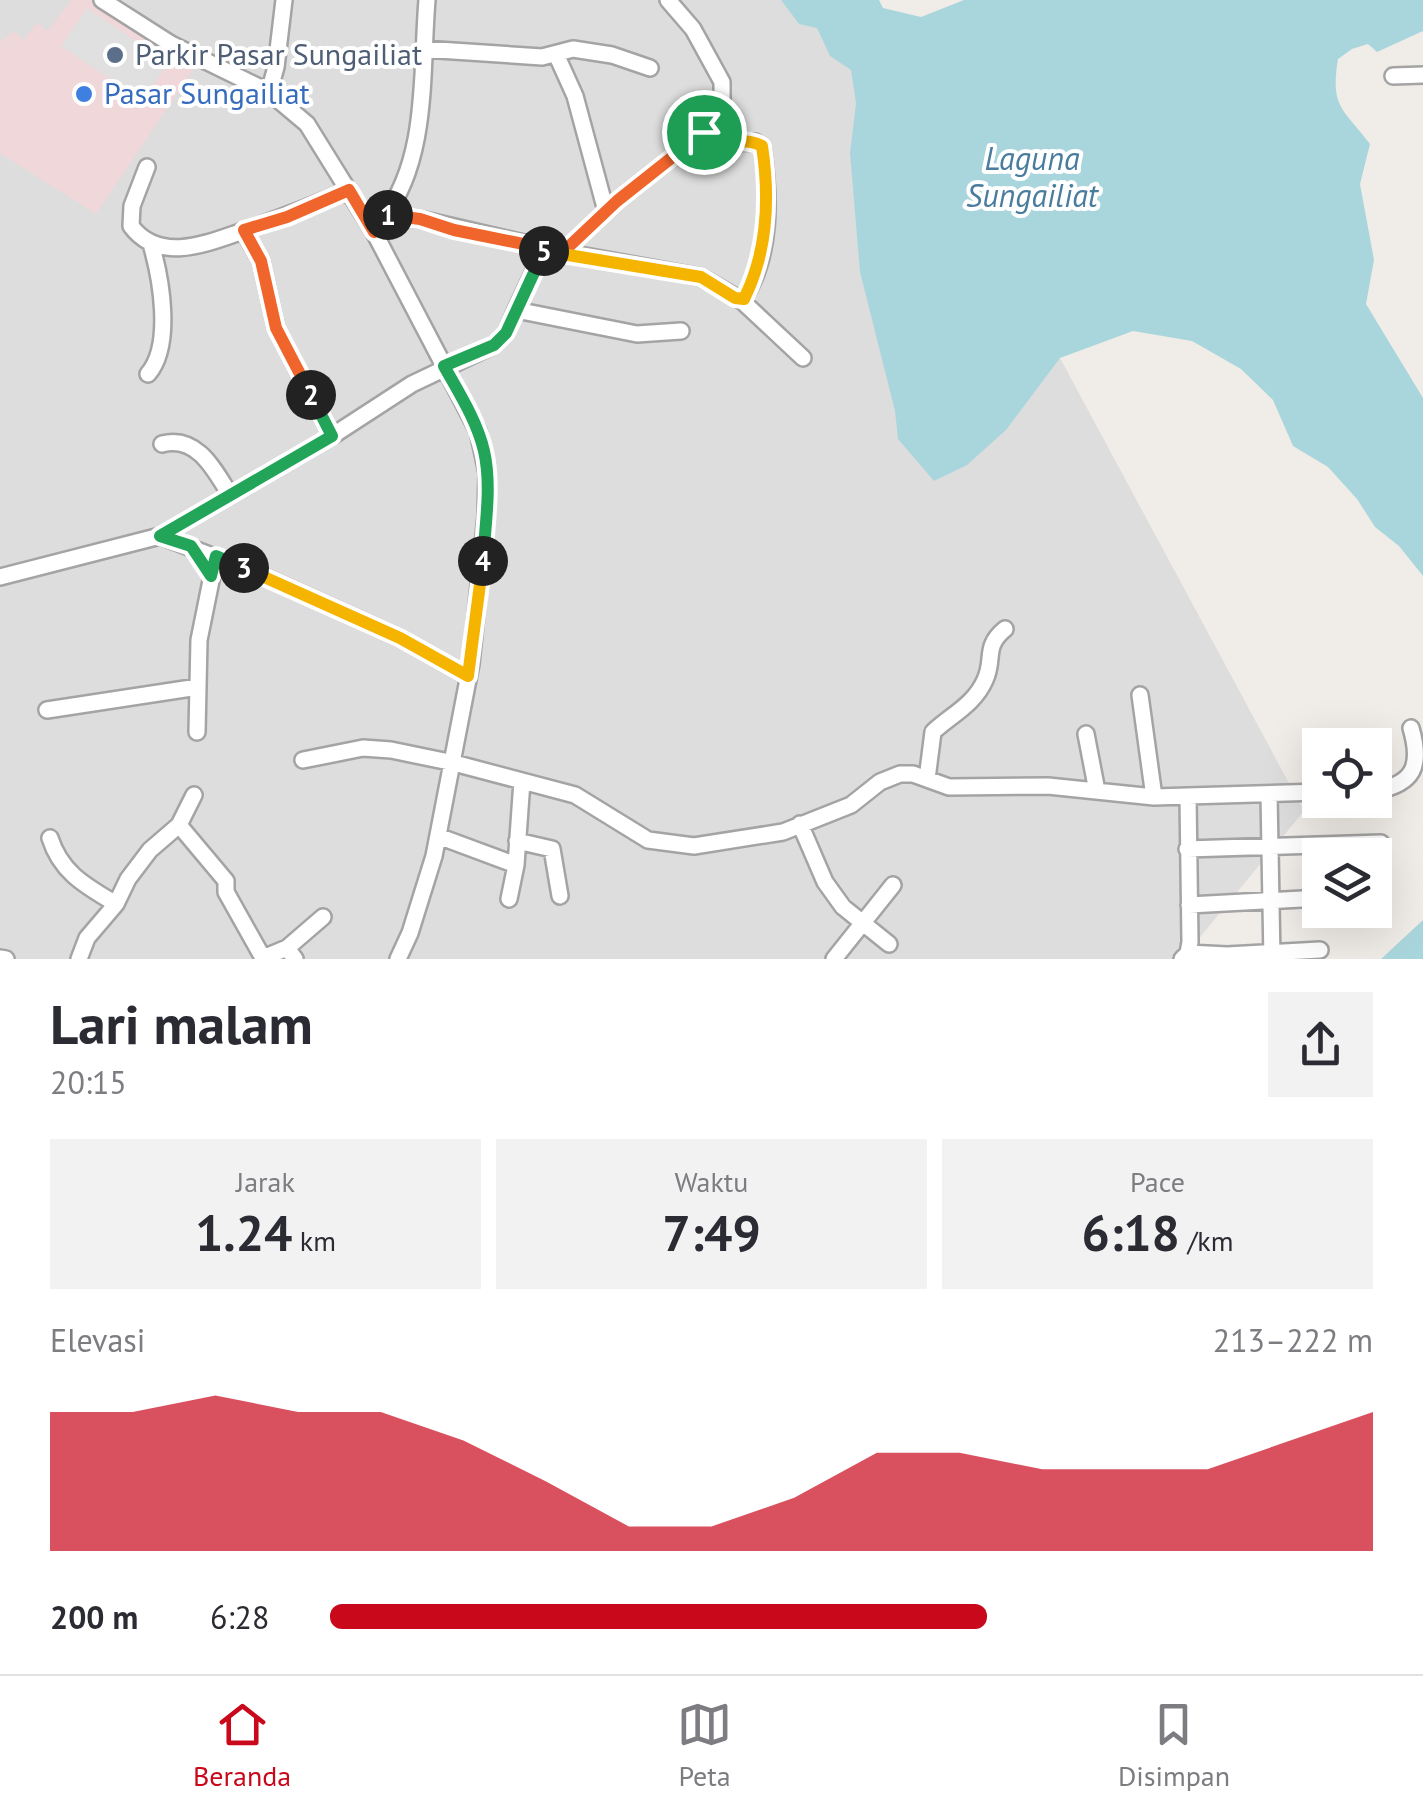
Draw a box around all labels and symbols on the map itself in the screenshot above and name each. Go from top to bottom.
place label: Parkir Pasar Sungailiat [135,34,422,73]
marker: Parkir Pasar Sungailiat [104,44,126,66]
place label: Pasar Sungailiat [104,73,310,112]
marker: Pasar Sungailiat [73,83,95,105]
pin [662,90,747,175]
water label: Laguna Sungailiat [966,137,1100,216]
pin: 1 [363,190,413,240]
pin: 5 [519,226,569,276]
pin: 2 [286,370,336,420]
pin: 4 [458,536,508,586]
pin: 3 [219,543,269,593]

